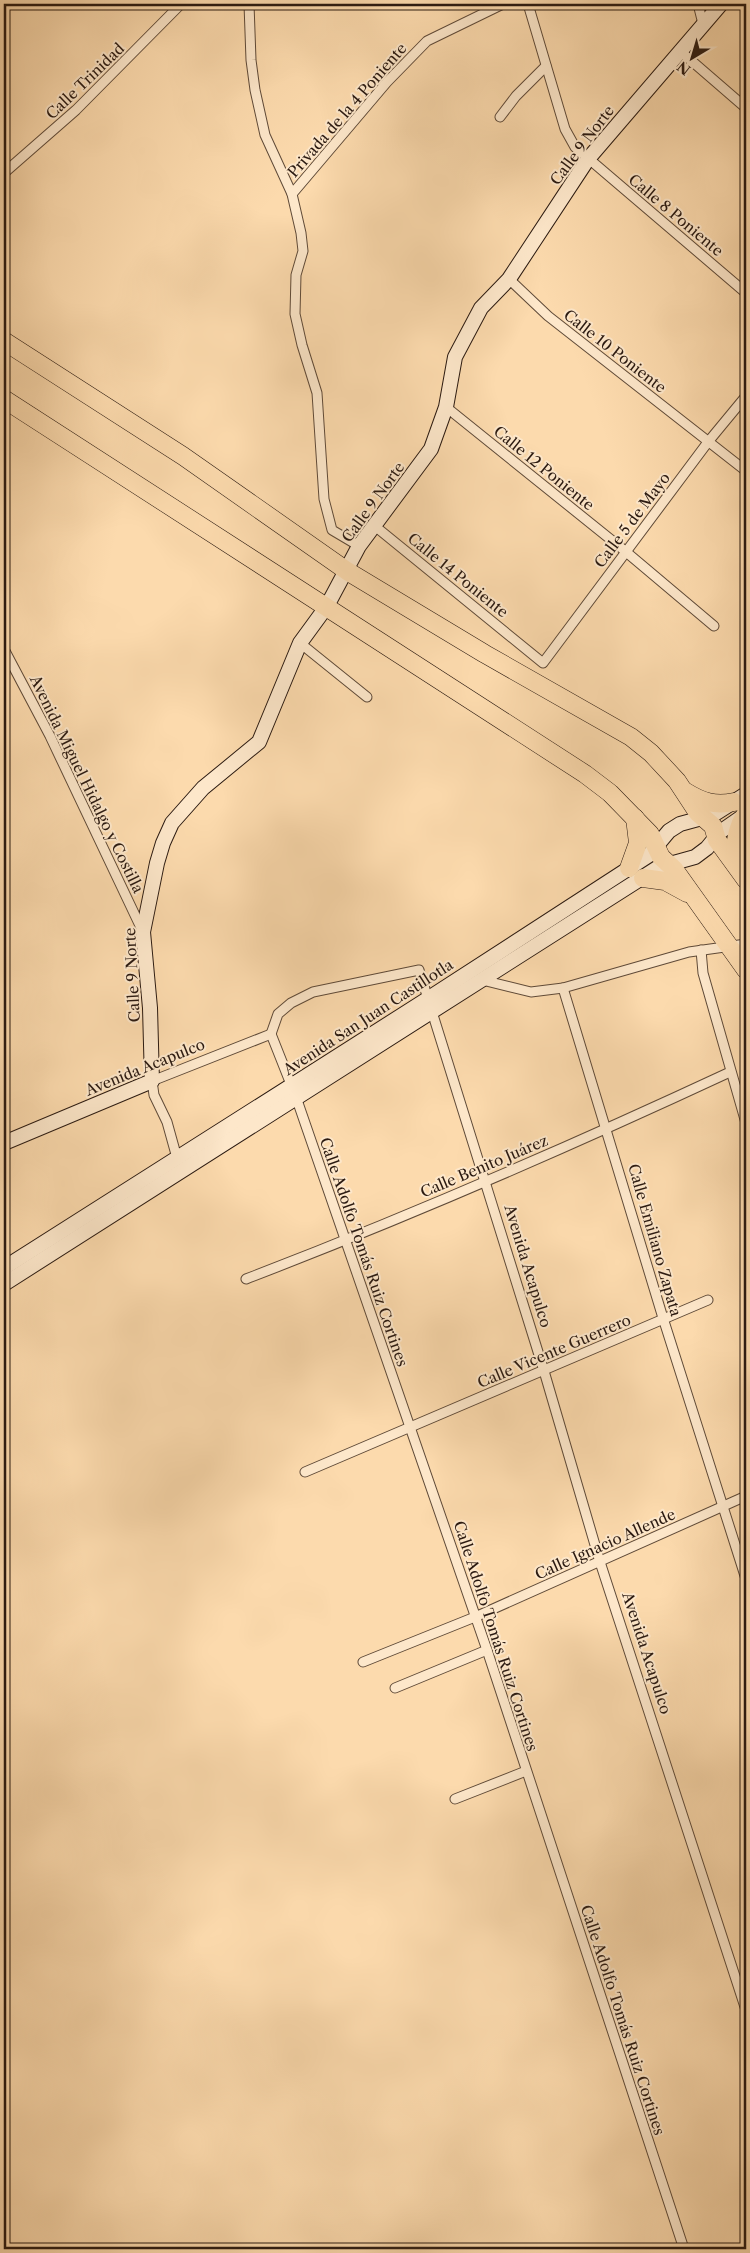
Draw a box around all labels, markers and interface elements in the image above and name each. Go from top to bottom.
north arrow [668,32,718,82]
street label: Calle Trinidad [42,39,128,123]
street label: Privada de la 4 Poniente [284,39,410,181]
text: N [674,57,694,79]
street label: Calle 9 Norte [546,101,618,189]
street label: Calle 8 Poniente [625,170,727,260]
street label: Calle 10 Poniente [560,305,670,397]
street label: Calle 12 Poniente [490,422,598,514]
street label: Calle 9 Norte [337,458,409,546]
street label: Calle 5 de Mayo [590,469,674,571]
street label: Calle 14 Poniente [404,529,512,621]
street label: Avenida Miguel Hidalgo y Costilla [25,671,148,896]
street label: Calle 9 Norte [120,927,144,1023]
street label: Avenida San Juan Castillotla [279,955,457,1080]
street label: Avenida Acapulco [82,1034,208,1100]
street label: Calle Benito Juárez [417,1130,551,1201]
street label: Calle Adolfo Tomás Ruiz Cortines [316,1135,412,1369]
street label: Calle Emiliano Zapata [624,1162,686,1318]
street label: Avenida Acapulco [500,1201,556,1330]
street label: Calle Vicente Guerrero [474,1310,634,1392]
street label: Calle Ignacio Allende [532,1504,678,1584]
street label: Calle Adolfo Tomás Ruiz Cortines [450,1518,542,1754]
street label: Avenida Acapulco [618,1589,676,1716]
street label: Calle Adolfo Tomás Ruiz Cortines [577,1902,669,2138]

